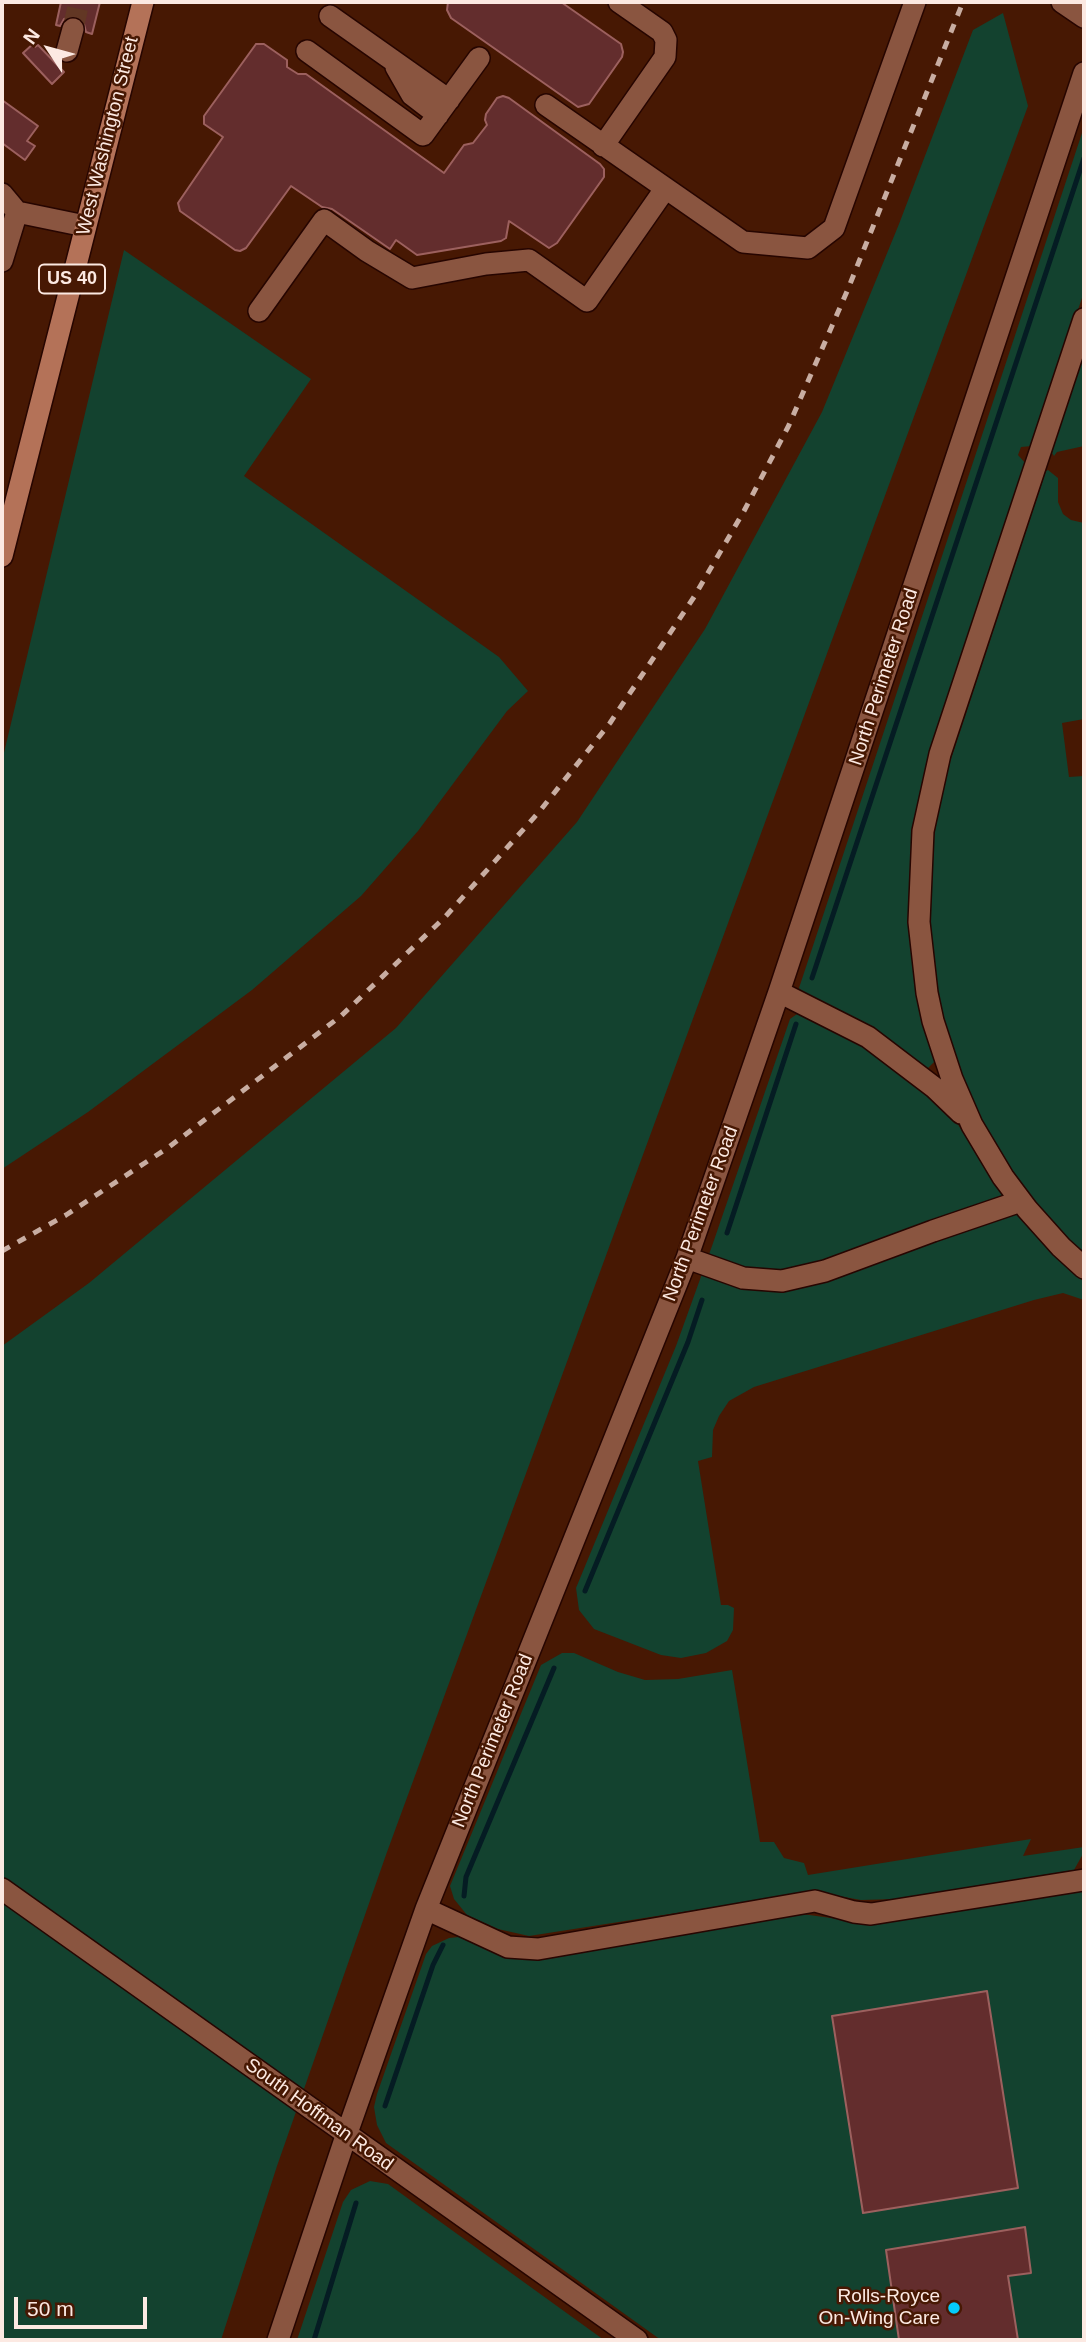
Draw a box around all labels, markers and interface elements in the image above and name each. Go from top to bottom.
north arrow [14,14,84,84]
text: N [19,25,44,48]
street label: West Washington Street [72,34,144,238]
road number: US 40 [39,264,105,293]
street label: North Perimeter Road [845,586,923,768]
street label: North Perimeter Road [659,1123,743,1305]
street label: North Perimeter Road [448,1651,538,1831]
street label: South Hoffman Road [241,2054,397,2176]
scale bar [18,2282,150,2326]
place label: Rolls-Royce On-Wing Care [819,2286,940,2330]
text: 50 m [27,2297,74,2320]
marker: Rolls-Royce On-Wing Care [946,2300,962,2316]

